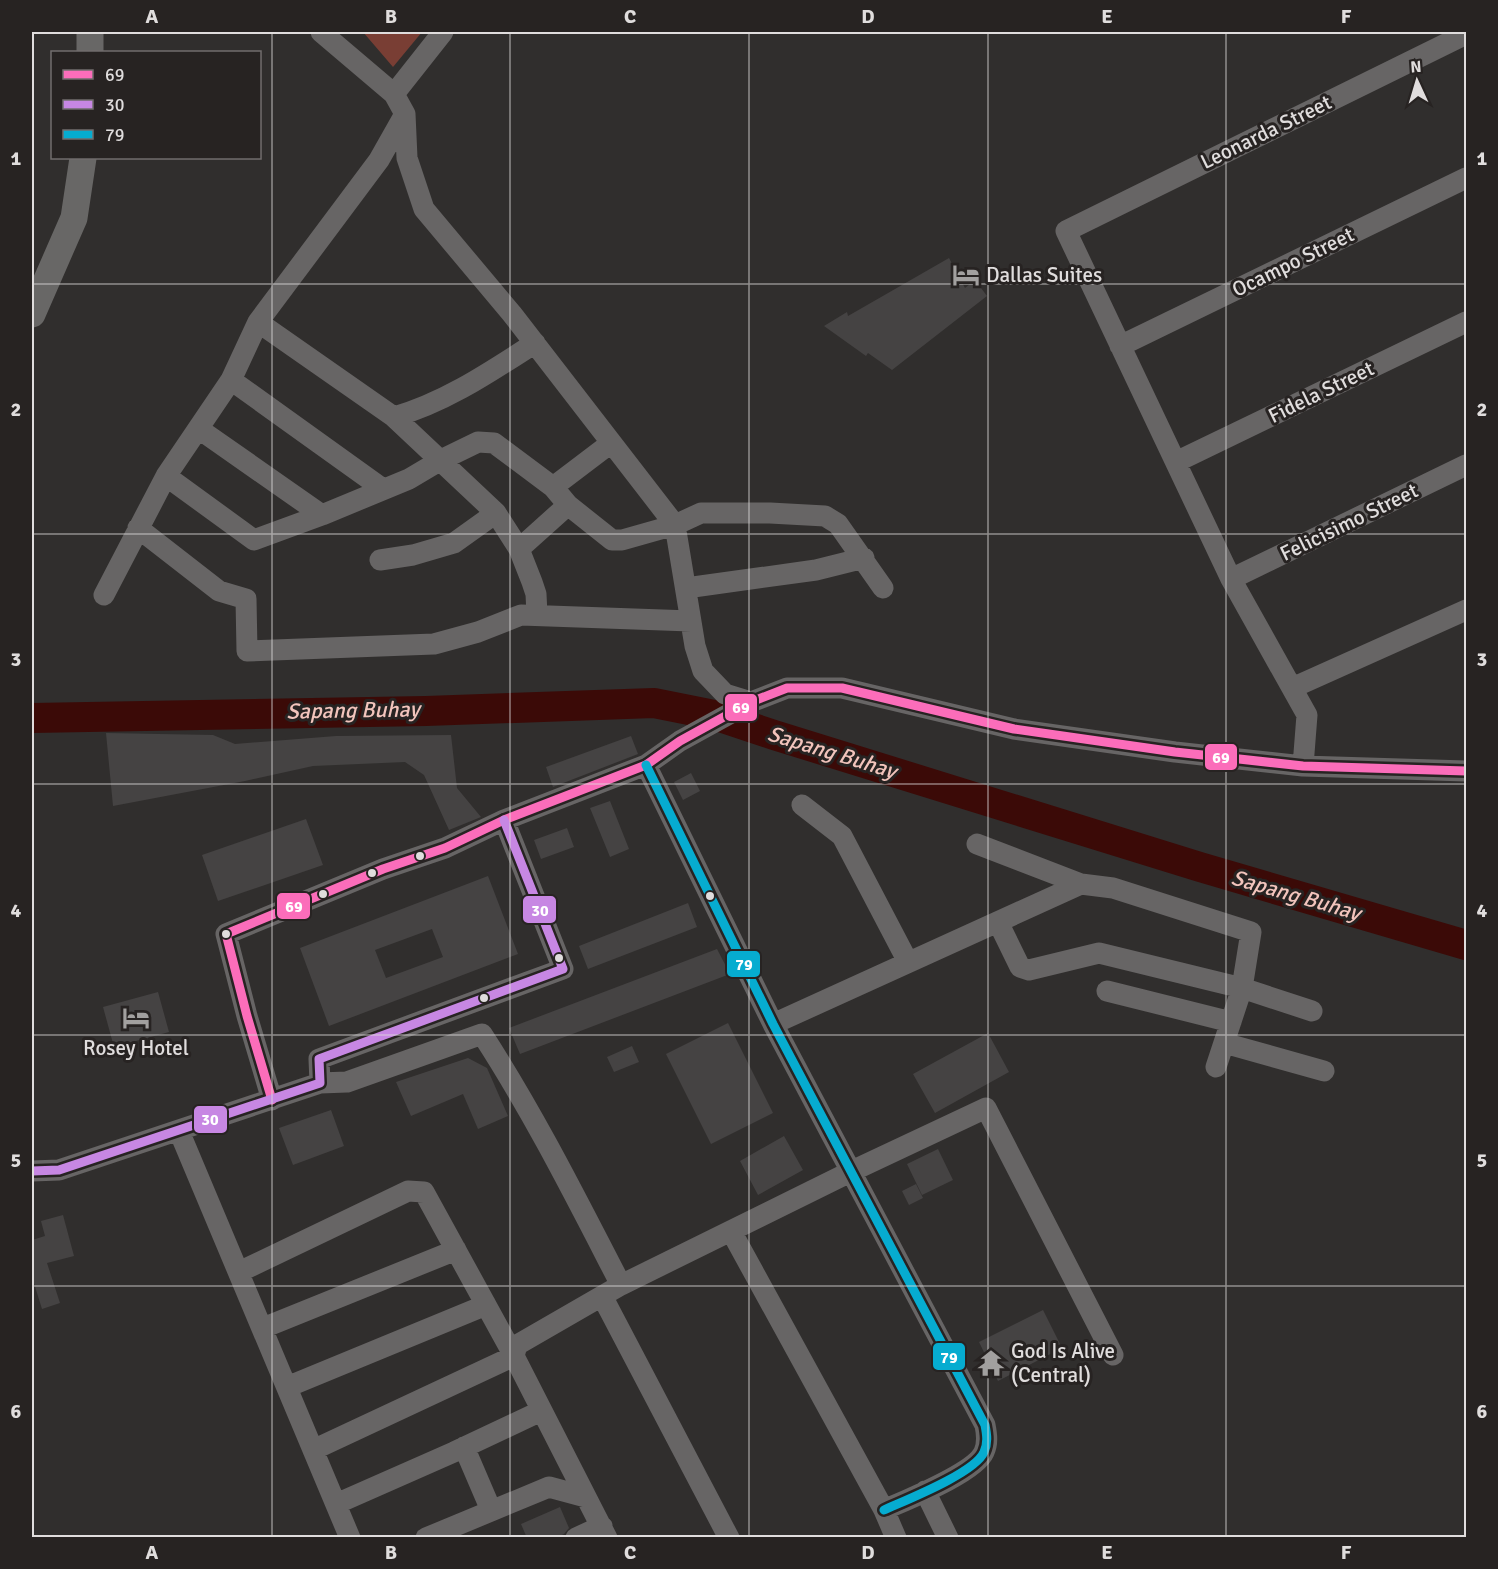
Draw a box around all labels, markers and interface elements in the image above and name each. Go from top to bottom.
text: A [146,4,159,29]
text: B [385,4,397,29]
text: C [624,4,636,29]
text: D [861,4,875,29]
text: E [1101,4,1113,29]
text: F [1341,4,1352,29]
legend [51,51,261,159]
north arrow [1387,51,1447,111]
text: N [1410,57,1422,77]
text: 69 [105,64,124,86]
street label: Leonarda Street [1196,89,1336,175]
text: 30 [105,94,124,116]
text: 79 [105,124,124,146]
text: 1 [11,146,22,171]
text: 1 [1477,146,1488,171]
street label: Ocampo Street [1228,221,1358,303]
hotel icon: Dallas Suites [951,260,981,290]
place label: Dallas Suites [986,262,1102,288]
street label: Fidela Street [1264,355,1378,429]
text: 2 [11,397,21,422]
text: 2 [1477,397,1487,422]
street label: Felicisimo Street [1276,477,1422,567]
text: 3 [11,647,21,672]
text: 3 [1477,647,1487,672]
line badge: 69 [724,693,758,722]
water label: Sapang Buhay [286,695,422,725]
text: 69 [732,698,750,718]
water label: Sapang Buhay [764,720,902,785]
line badge: 69 [1204,743,1238,771]
text: 69 [1212,748,1230,768]
unlabelled marker [414,850,426,862]
water label: Sapang Buhay [1228,864,1366,927]
unlabelled marker [366,867,378,879]
unlabelled marker [317,888,329,900]
unlabelled marker [704,890,716,902]
line badge: 69 [276,892,311,920]
line badge: 30 [522,895,557,924]
text: 69 [285,897,303,917]
text: 4 [11,898,22,923]
text: 4 [1477,898,1488,923]
text: 30 [531,901,549,921]
unlabelled marker [220,928,232,940]
line badge: 79 [726,950,761,978]
unlabelled marker [553,952,565,964]
text: 79 [735,955,753,975]
unlabelled marker [478,992,490,1004]
hotel icon: Rosey Hotel [121,1003,151,1033]
place label: Rosey Hotel [83,1035,189,1061]
line badge: 30 [193,1105,228,1134]
text: 30 [201,1110,219,1130]
text: 5 [11,1148,21,1173]
text: 5 [1477,1148,1487,1173]
place label: God Is Alive (Central) [1011,1338,1115,1388]
line badge: 79 [932,1342,966,1371]
text: 79 [940,1348,958,1368]
temple icon: God Is Alive (Central) [976,1348,1006,1378]
text: 6 [11,1399,22,1424]
text: 6 [1477,1399,1488,1424]
text: A [146,1540,159,1565]
text: B [385,1540,397,1565]
text: C [624,1540,636,1565]
text: D [861,1540,875,1565]
text: E [1101,1540,1113,1565]
text: F [1341,1540,1352,1565]

